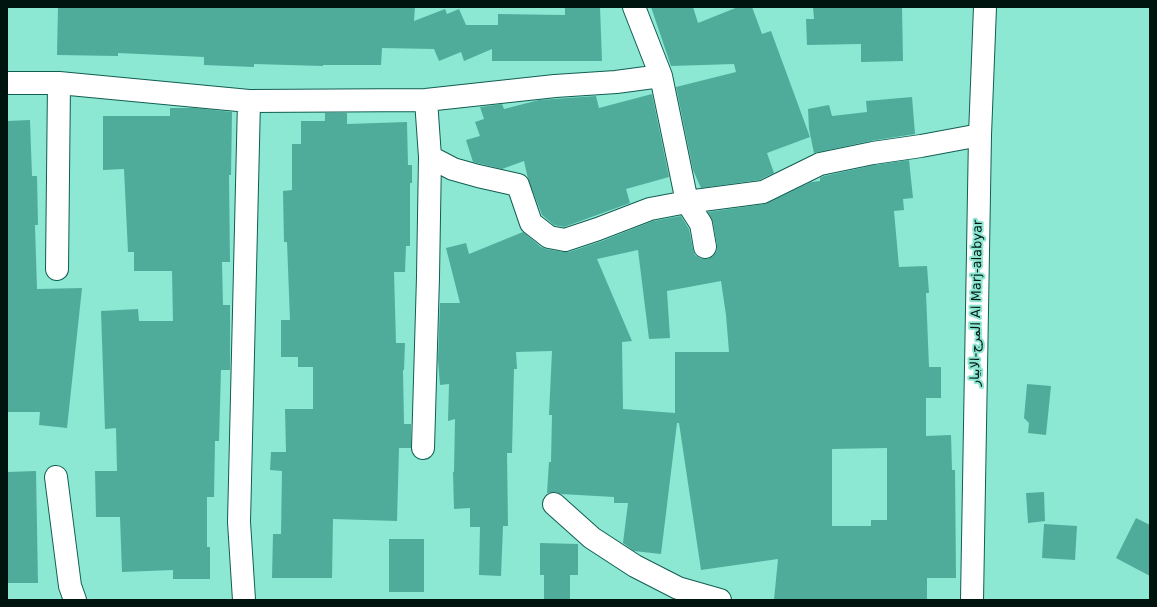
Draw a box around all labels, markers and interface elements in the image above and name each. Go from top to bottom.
street label: المرج-الابيار Al Marj-alabyar [968,220,986,386]

